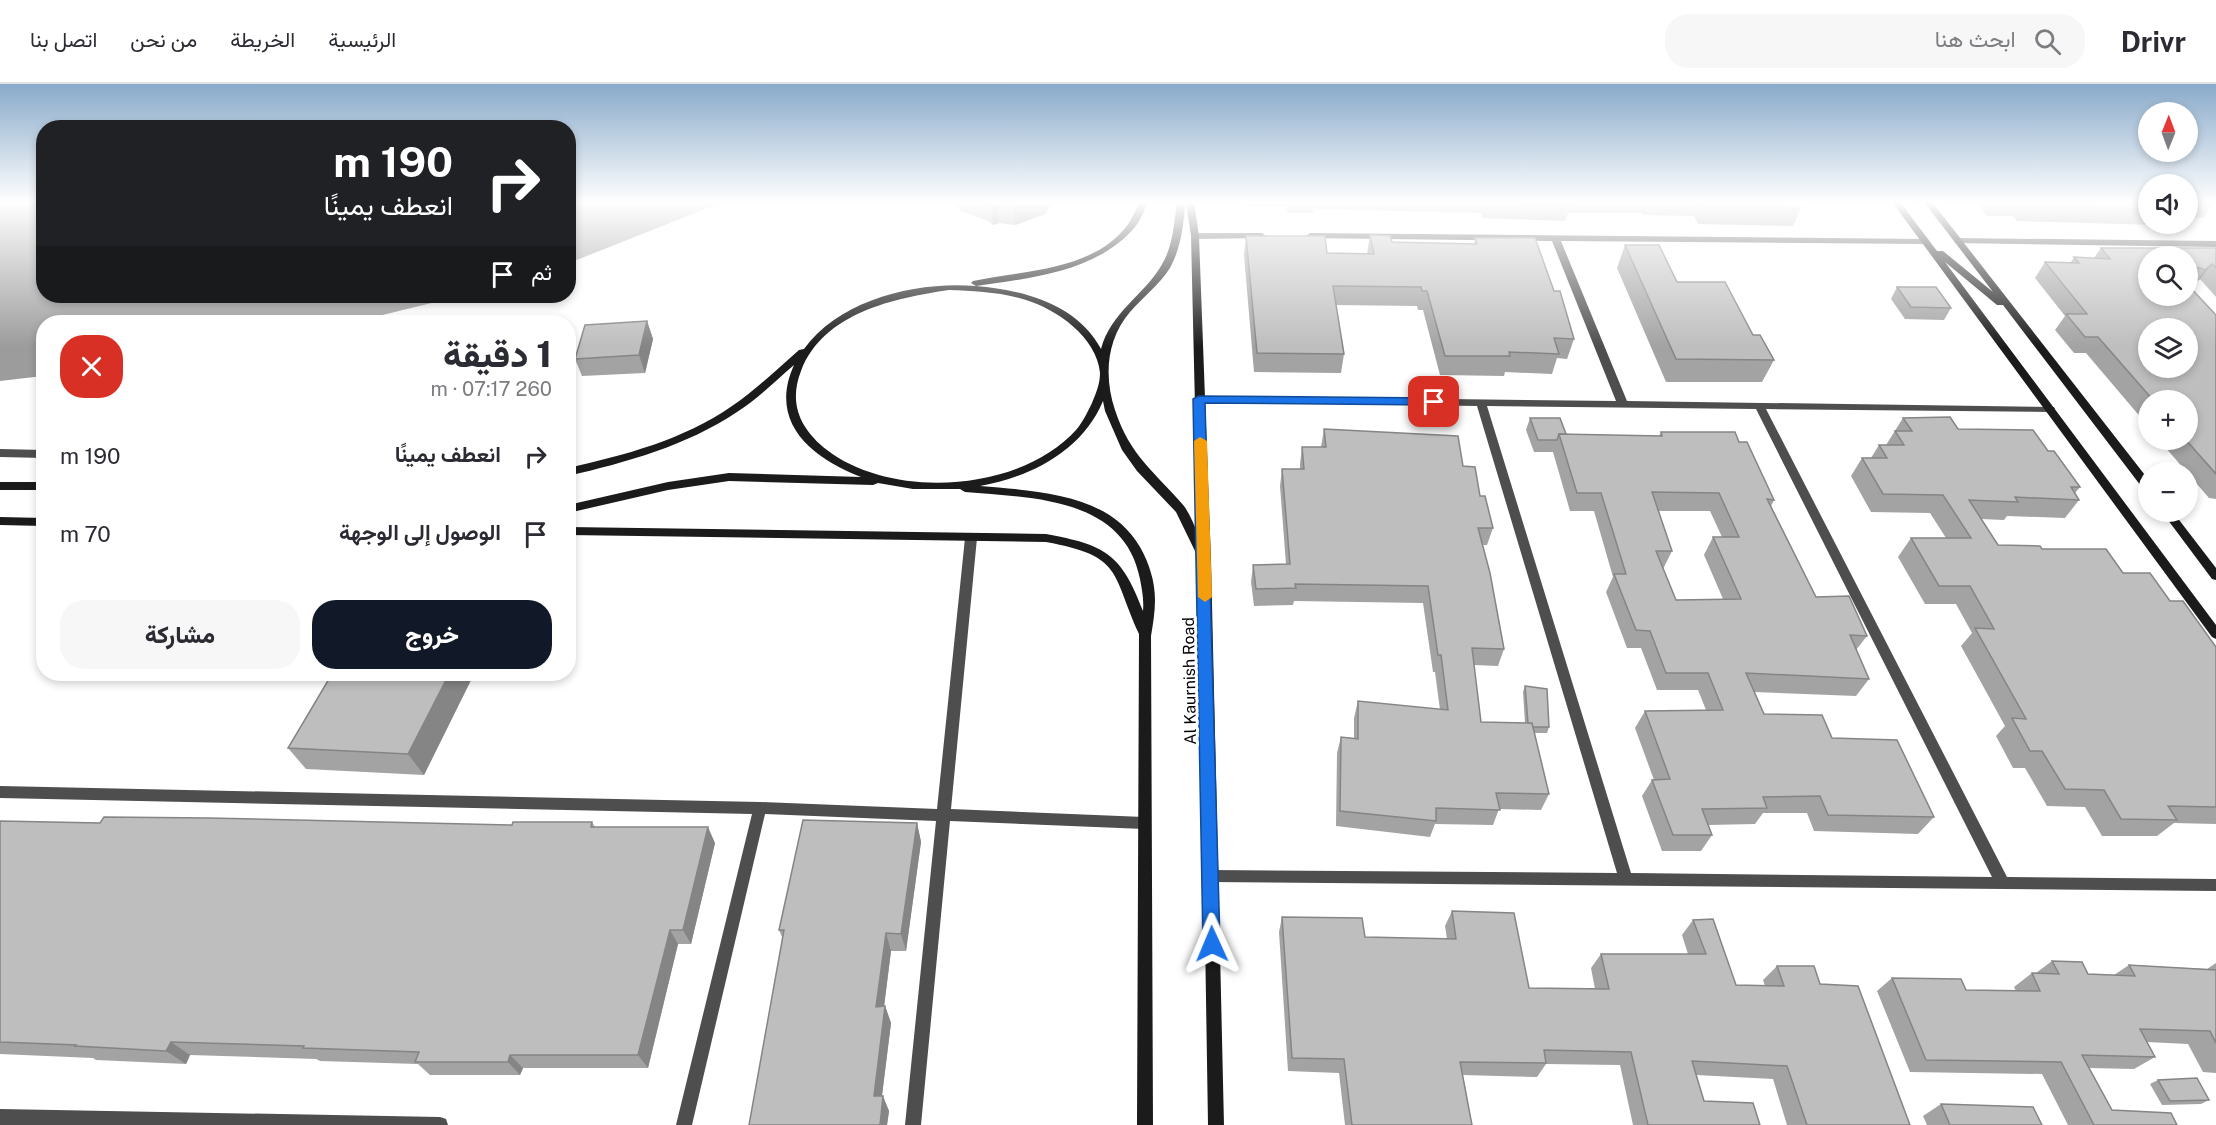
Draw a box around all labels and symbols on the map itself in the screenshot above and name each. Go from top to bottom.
north arrow [2138,102,2198,162]
pin [1408,376,1459,427]
street label: Al Kaurnish Road [1179,617,1200,745]
position arrow [1180,912,1244,976]

